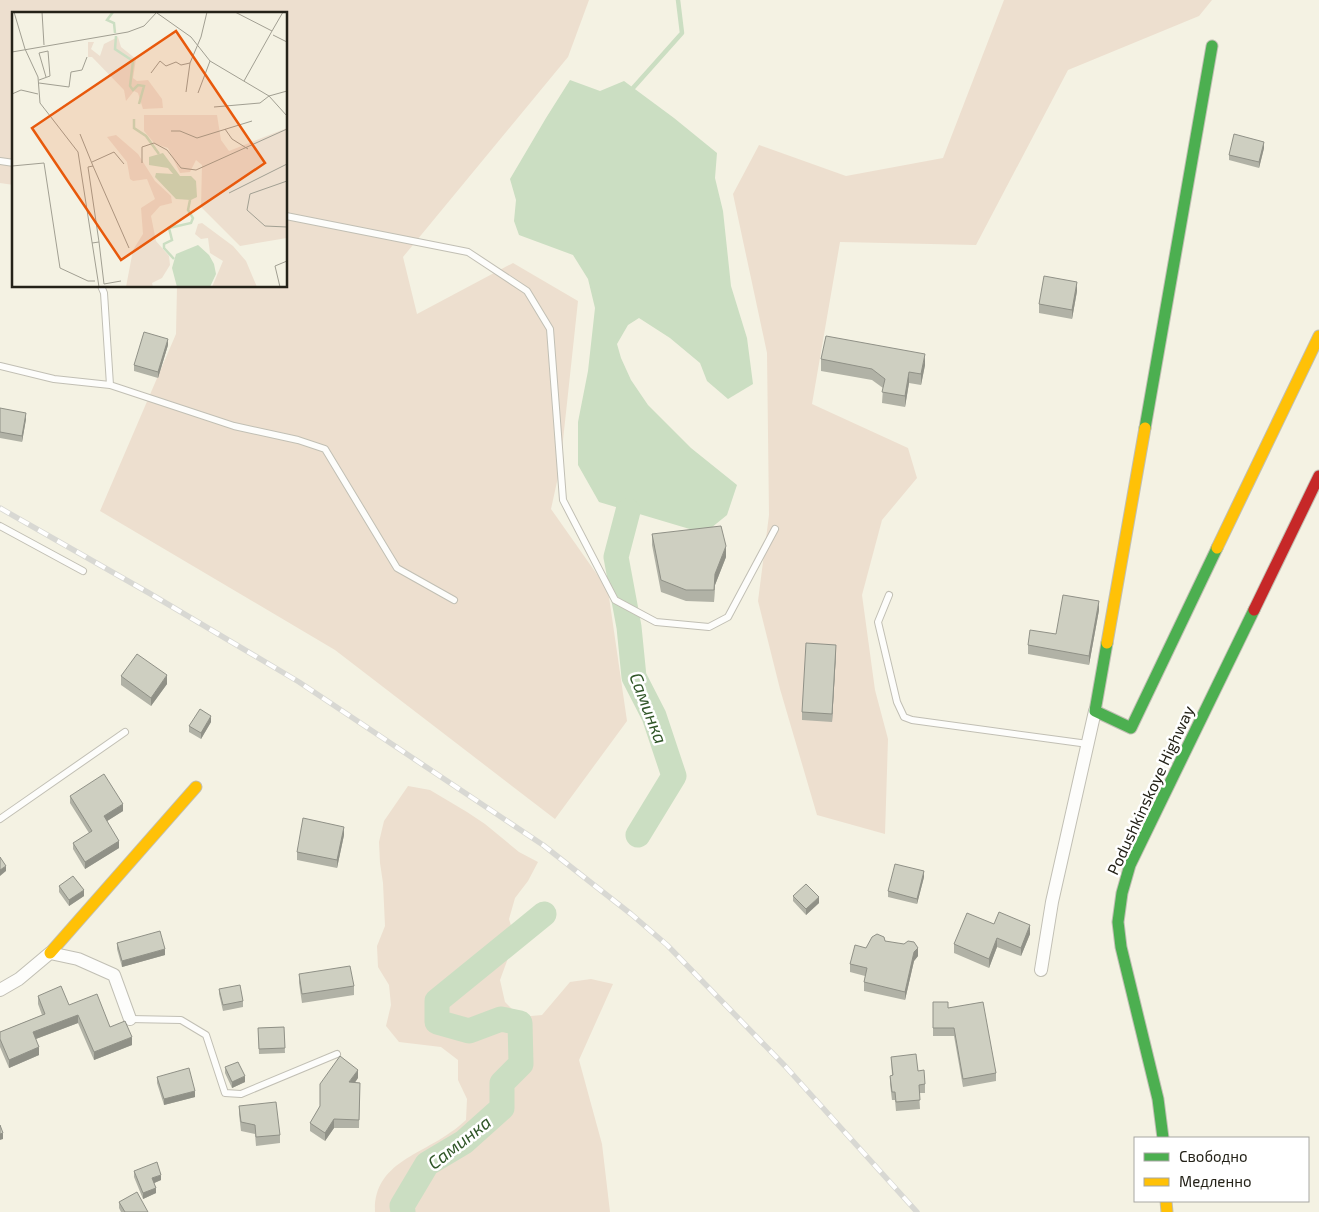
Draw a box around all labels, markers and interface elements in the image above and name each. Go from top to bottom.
inset map [12,12,288,288]
water label: Саминка [625,669,673,747]
street label: Podushkinskoye Highway [1102,702,1198,878]
water label: Саминка [423,1110,495,1174]
legend [1134,1137,1309,1202]
text: Свободно [1179,1147,1248,1165]
text: Медленно [1179,1172,1252,1190]

